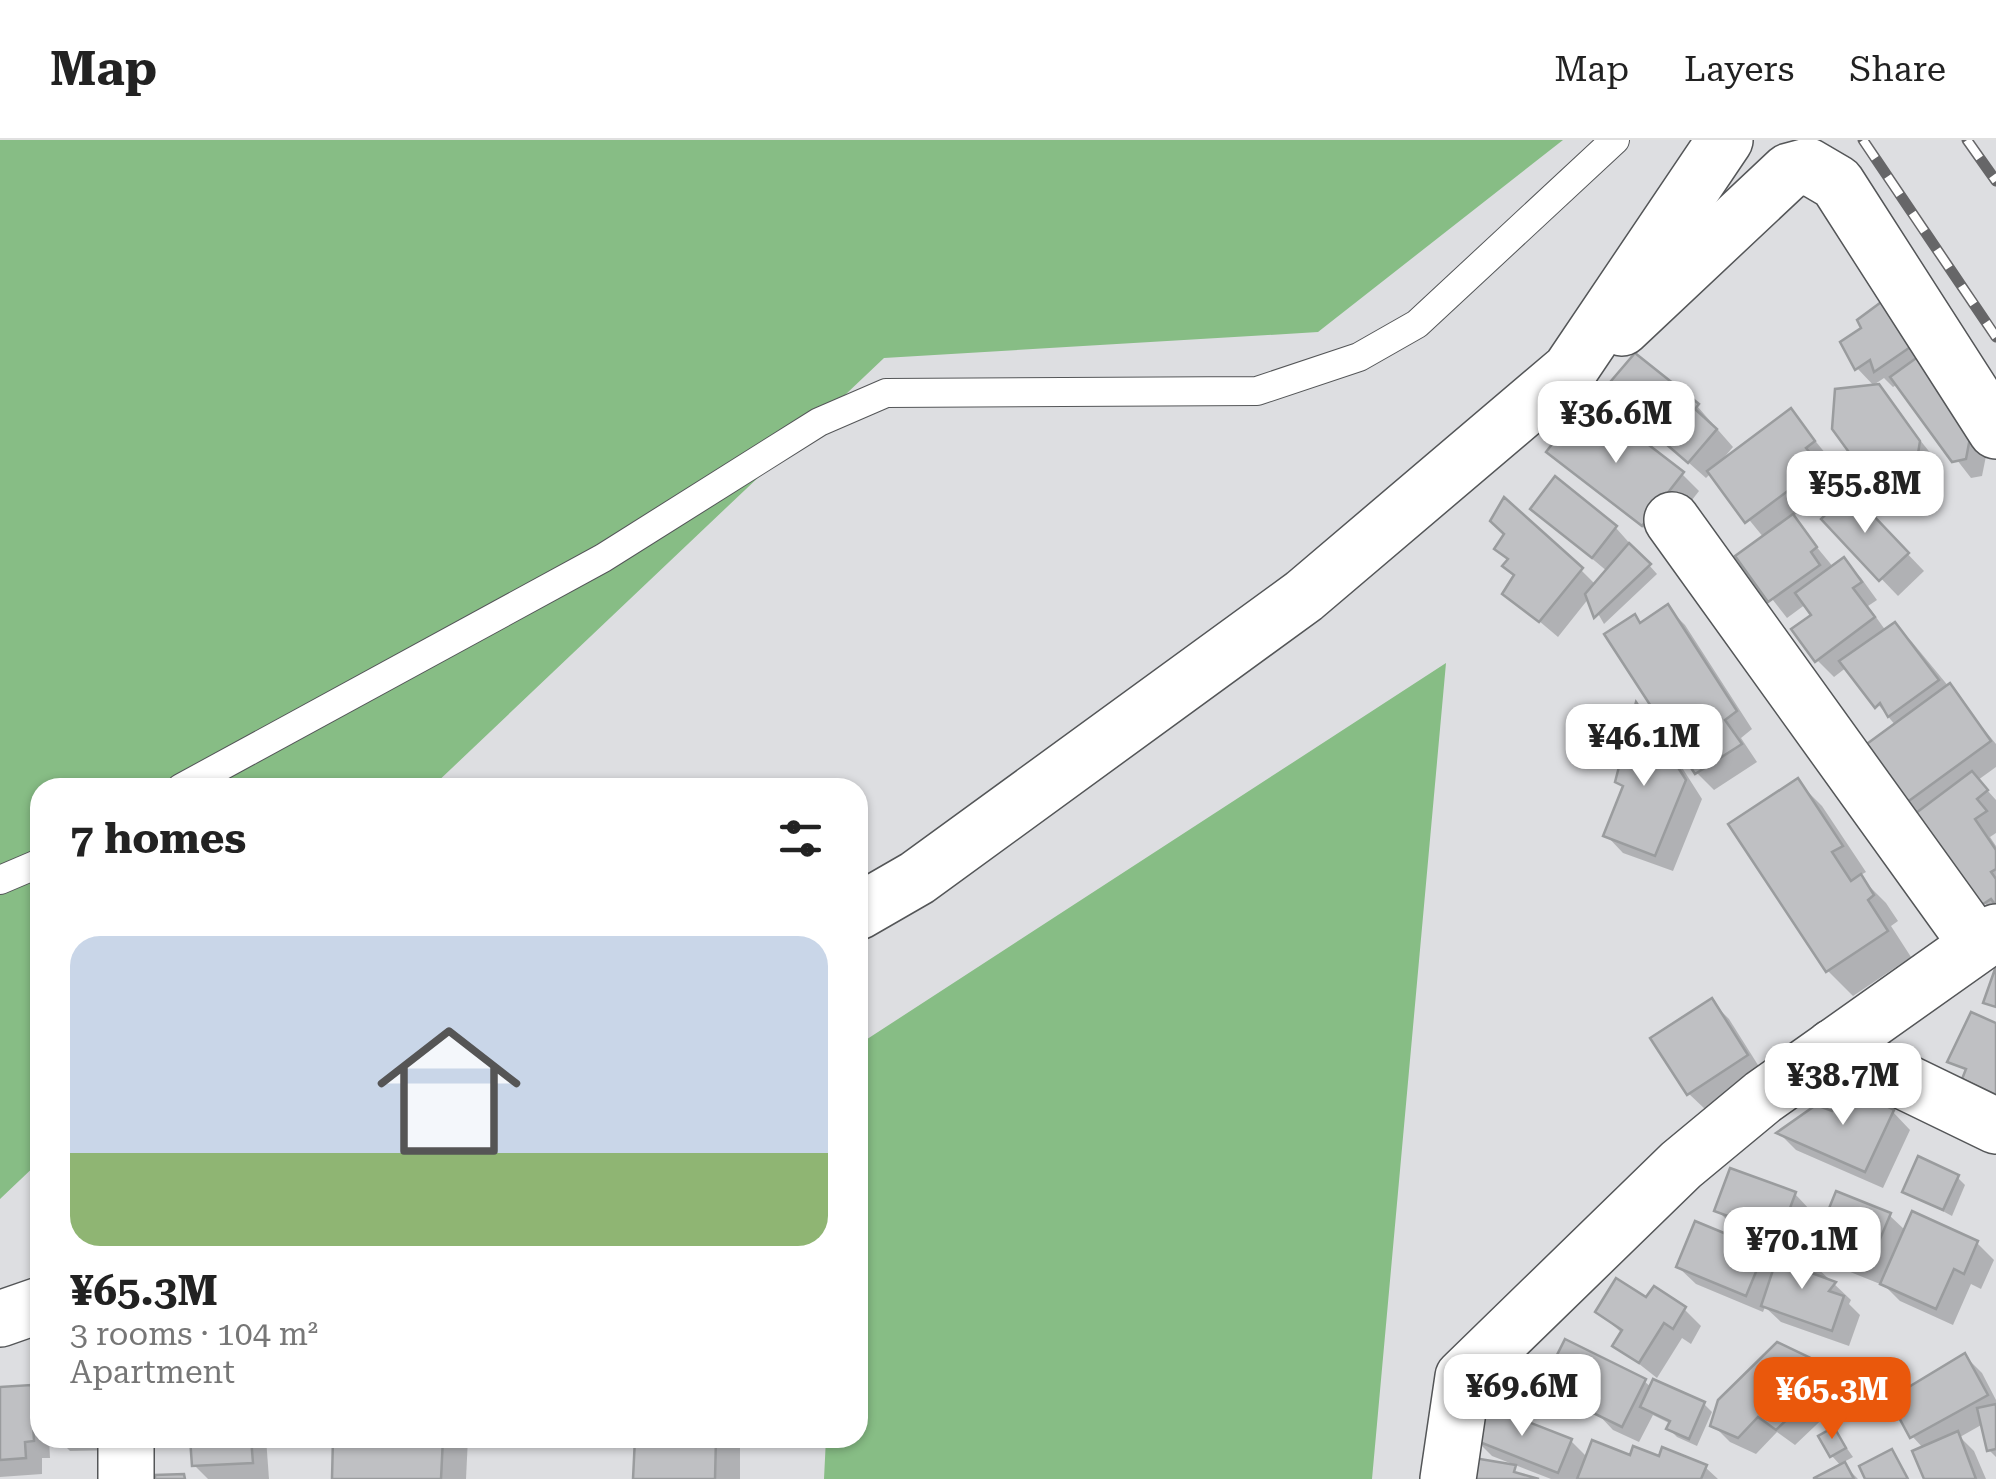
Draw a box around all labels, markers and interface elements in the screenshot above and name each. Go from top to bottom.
text: Map [50,41,157,97]
text: Map [1554,49,1629,90]
text: Layers [1684,49,1794,90]
text: Share [1849,49,1946,90]
pin: ¥36.6M [1535,381,1697,466]
text: ¥36.6M [1560,394,1672,432]
pin: ¥55.8M [1784,451,1946,536]
text: ¥55.8M [1809,464,1921,502]
pin: ¥46.1M [1563,704,1725,789]
text: ¥46.1M [1588,717,1700,755]
icon: filters [773,811,828,866]
text: 7 homes [70,814,246,863]
icon: home [359,1001,539,1181]
pin: ¥38.7M [1762,1043,1924,1128]
text: ¥38.7M [1787,1056,1899,1094]
pin: ¥70.1M [1721,1207,1883,1292]
text: ¥70.1M [1746,1220,1858,1258]
text: ¥65.3M [70,1266,218,1315]
text: 3 rooms · 104 m² [70,1315,318,1353]
text: Apartment [70,1353,235,1391]
pin: ¥69.6M [1441,1354,1603,1439]
pin: ¥65.3M [1751,1357,1913,1442]
text: ¥69.6M [1466,1367,1578,1405]
text: ¥65.3M [1776,1370,1888,1408]

